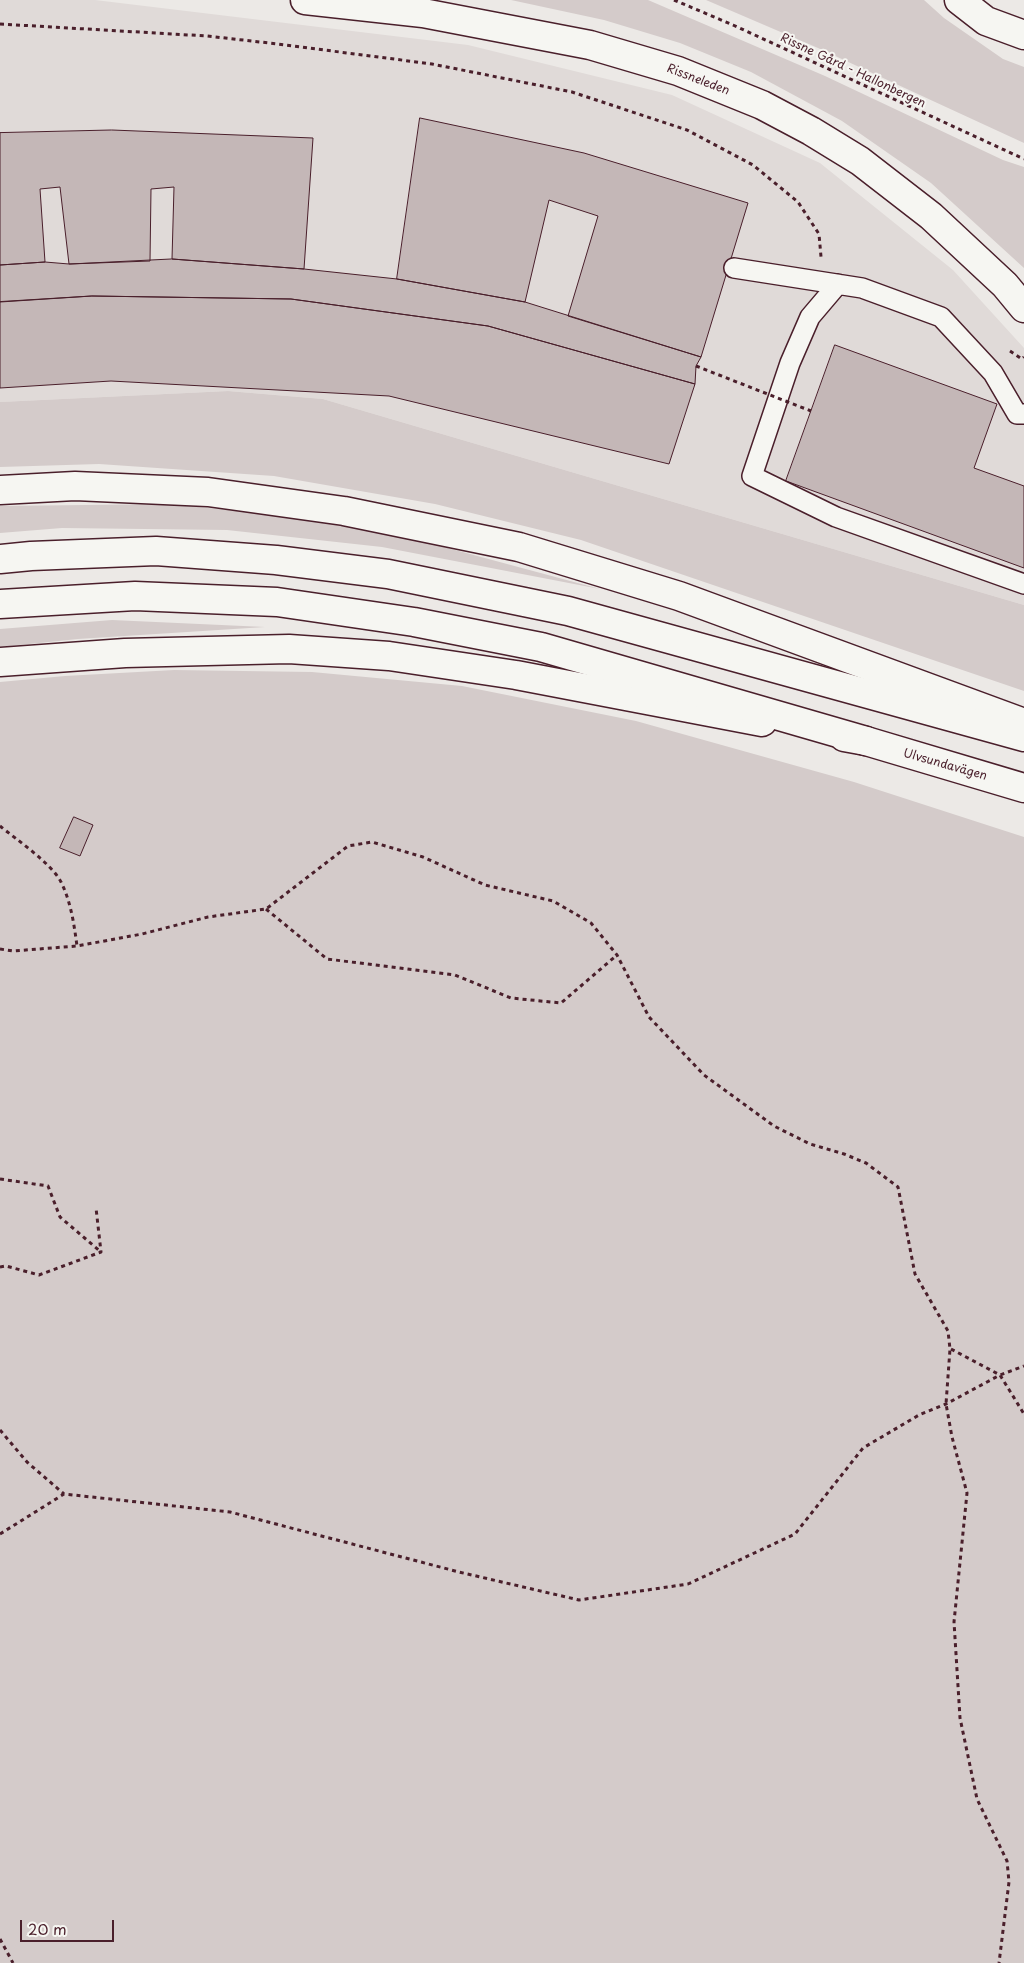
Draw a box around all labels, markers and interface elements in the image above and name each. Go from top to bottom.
street label: Rissne Gård - Hallonbergen [778,31,928,111]
street label: Rissneleden [665,61,731,99]
street label: Ulvsundavägen [901,746,989,784]
scale bar [22,1910,116,1942]
text: 20 m [28,1917,67,1940]

